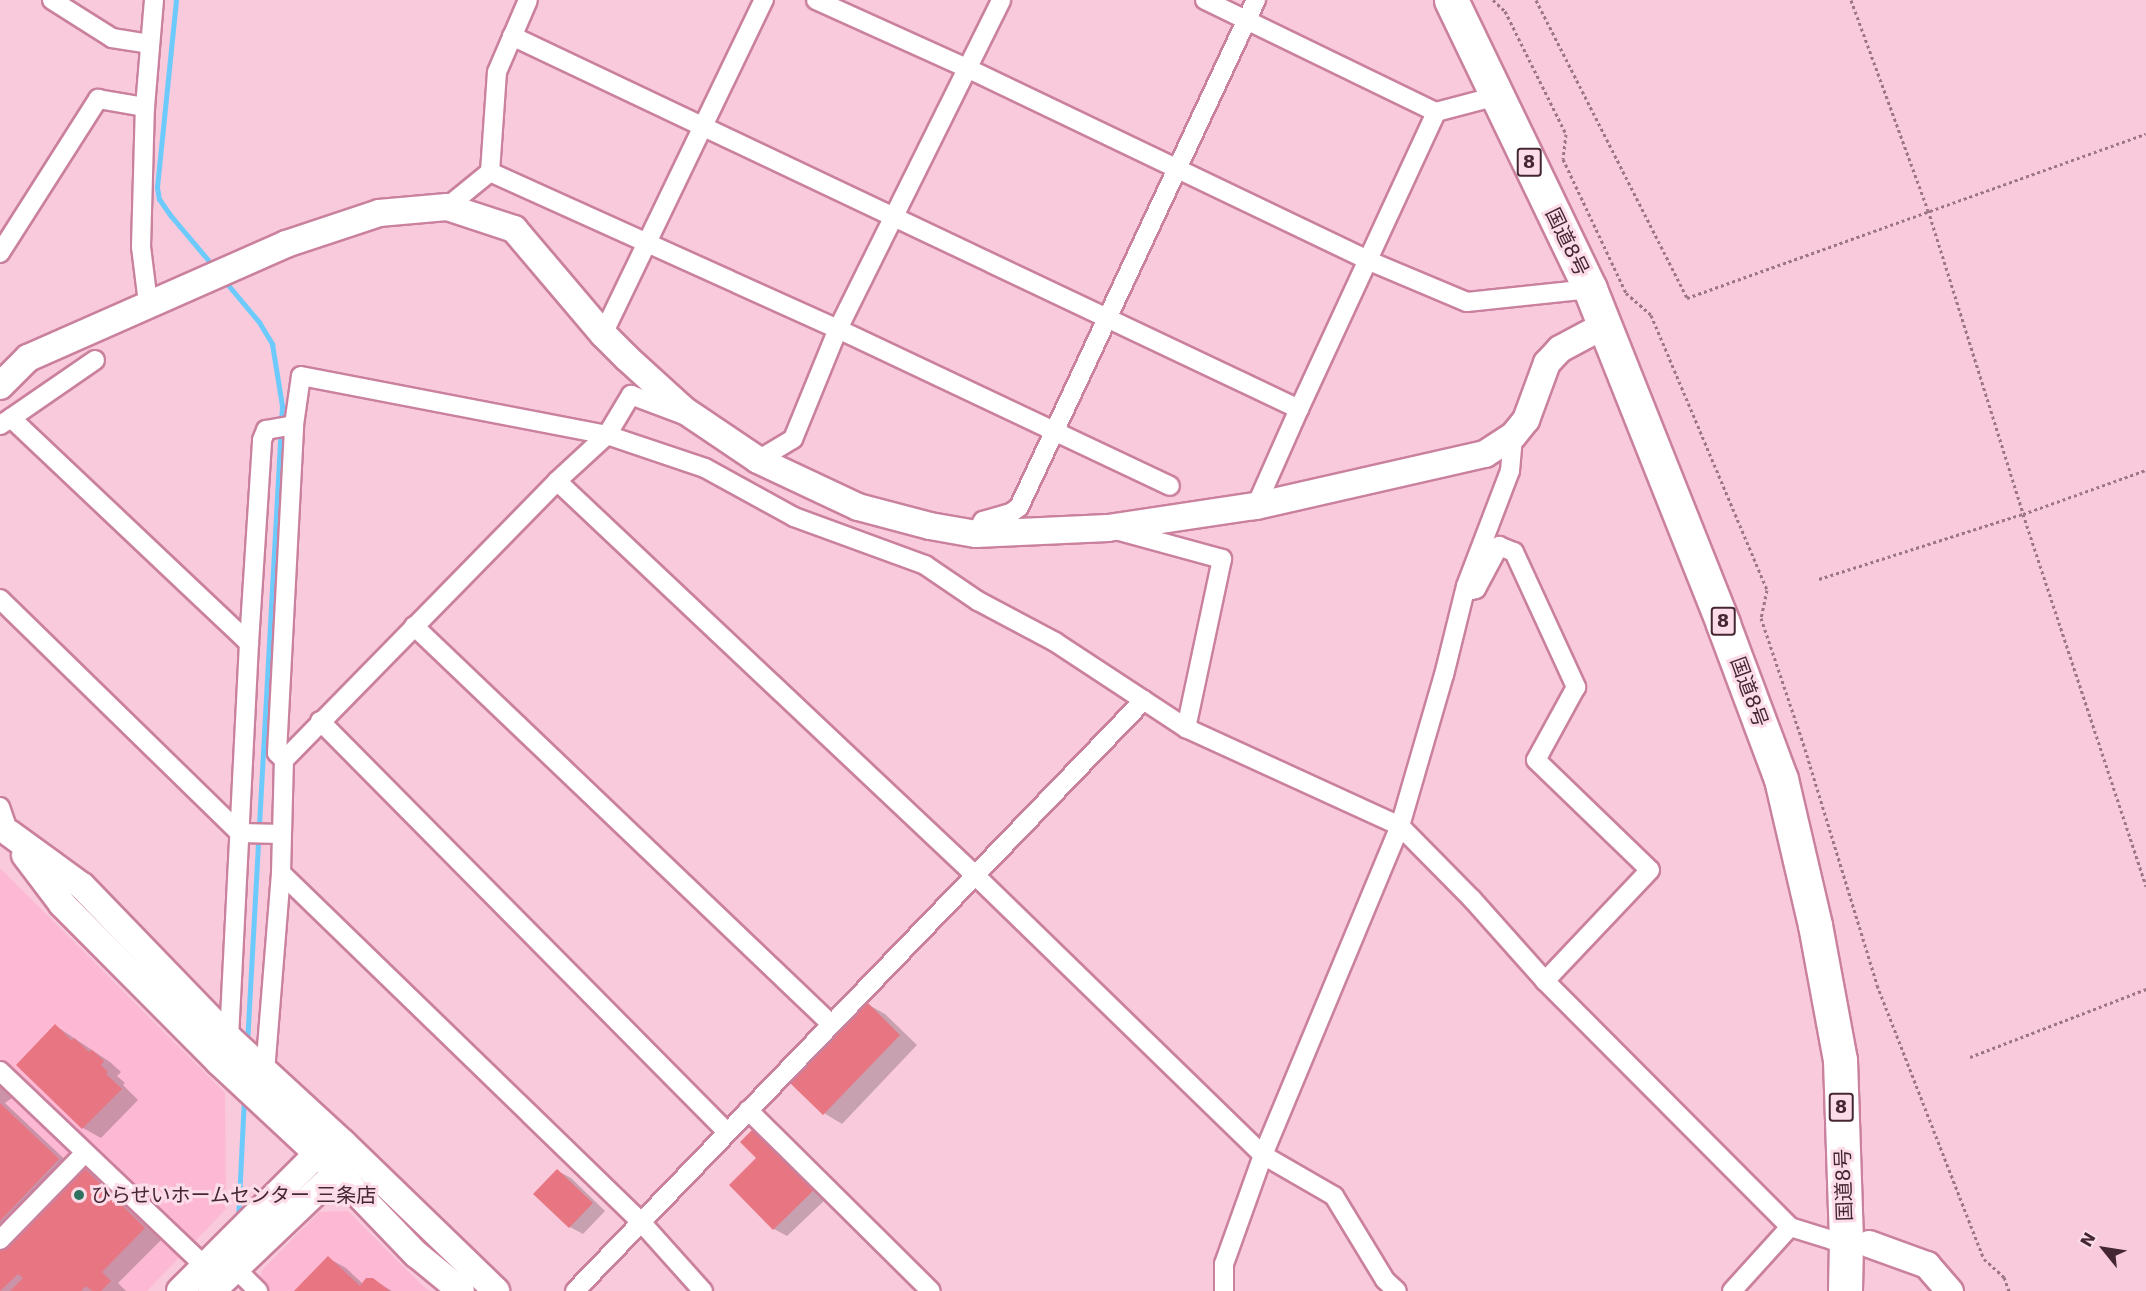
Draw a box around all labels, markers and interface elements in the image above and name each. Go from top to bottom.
road number: 8 [1516,147,1543,177]
street label: 国道8号 [1540,204,1594,280]
road number: 8 [1710,606,1736,636]
street label: 国道8号 [1725,654,1773,730]
road number: 8 [1828,1092,1854,1122]
street label: 国道8号 [1831,1148,1857,1222]
place label: ひらせいホームセンター 三条店 [91,1183,377,1207]
marker: ひらせいホームセンター 三条店 [72,1188,86,1202]
north arrow [2074,1219,2134,1279]
text: N [2076,1229,2100,1250]

